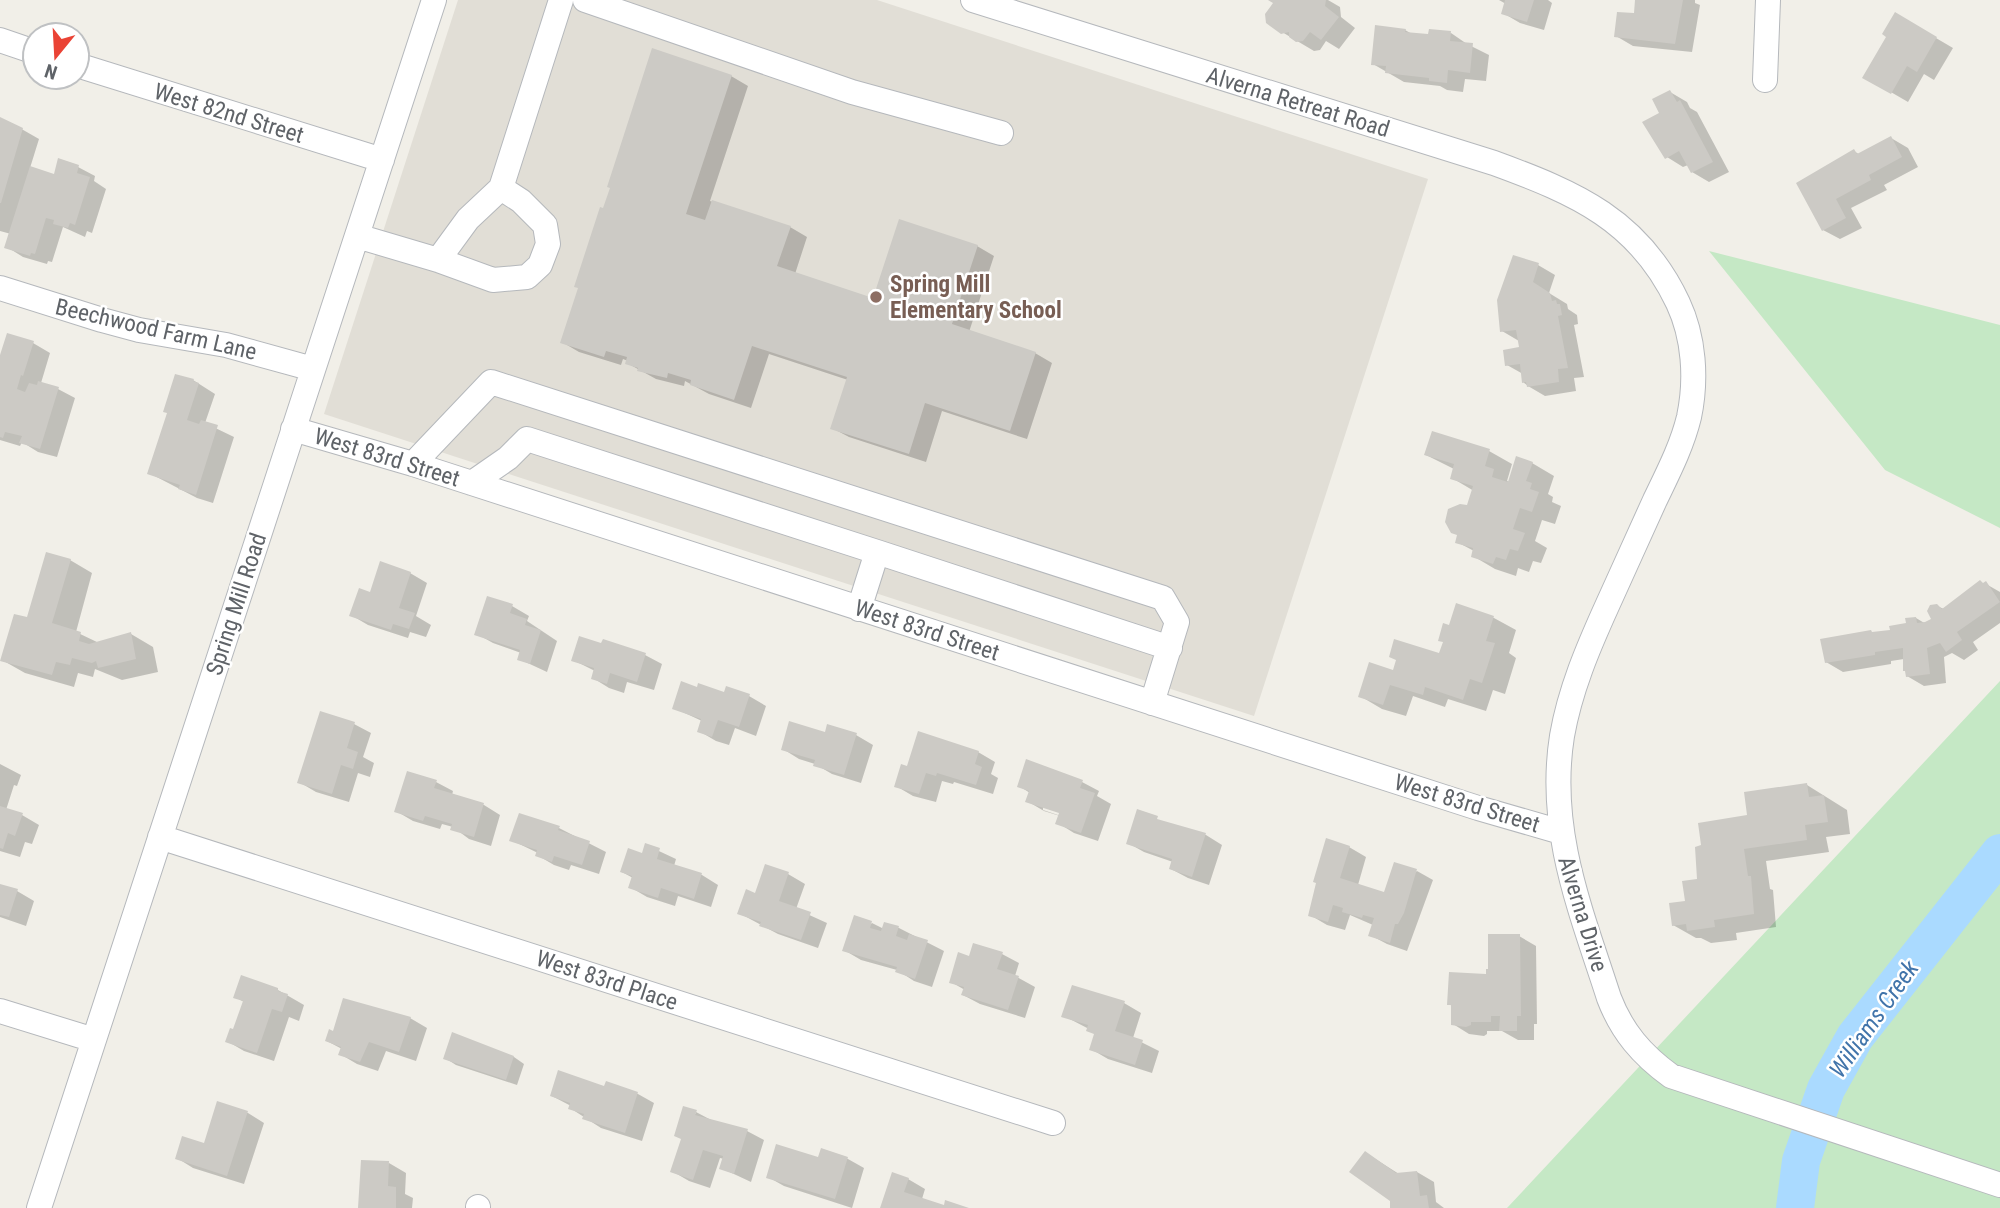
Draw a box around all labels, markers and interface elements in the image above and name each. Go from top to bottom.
north arrow [21,21,91,91]
text: N [42,59,60,84]
street label: Alverna Retreat Road [1203,62,1393,143]
street label: West 82nd Street [151,78,307,149]
place label: Spring Mill Elementary School [890,271,1062,324]
marker: Spring Mill Elementary School [868,289,884,305]
street label: Beechwood Farm Lane [53,293,259,366]
street label: West 83rd Street [311,423,463,492]
street label: Spring Mill Road [201,530,272,679]
street label: West 83rd Street [851,594,1003,667]
street label: West 83rd Street [1391,769,1543,838]
street label: Alverna Drive [1552,853,1613,975]
street label: West 83rd Place [533,945,681,1016]
water label: Williams Creek [1823,955,1925,1083]

